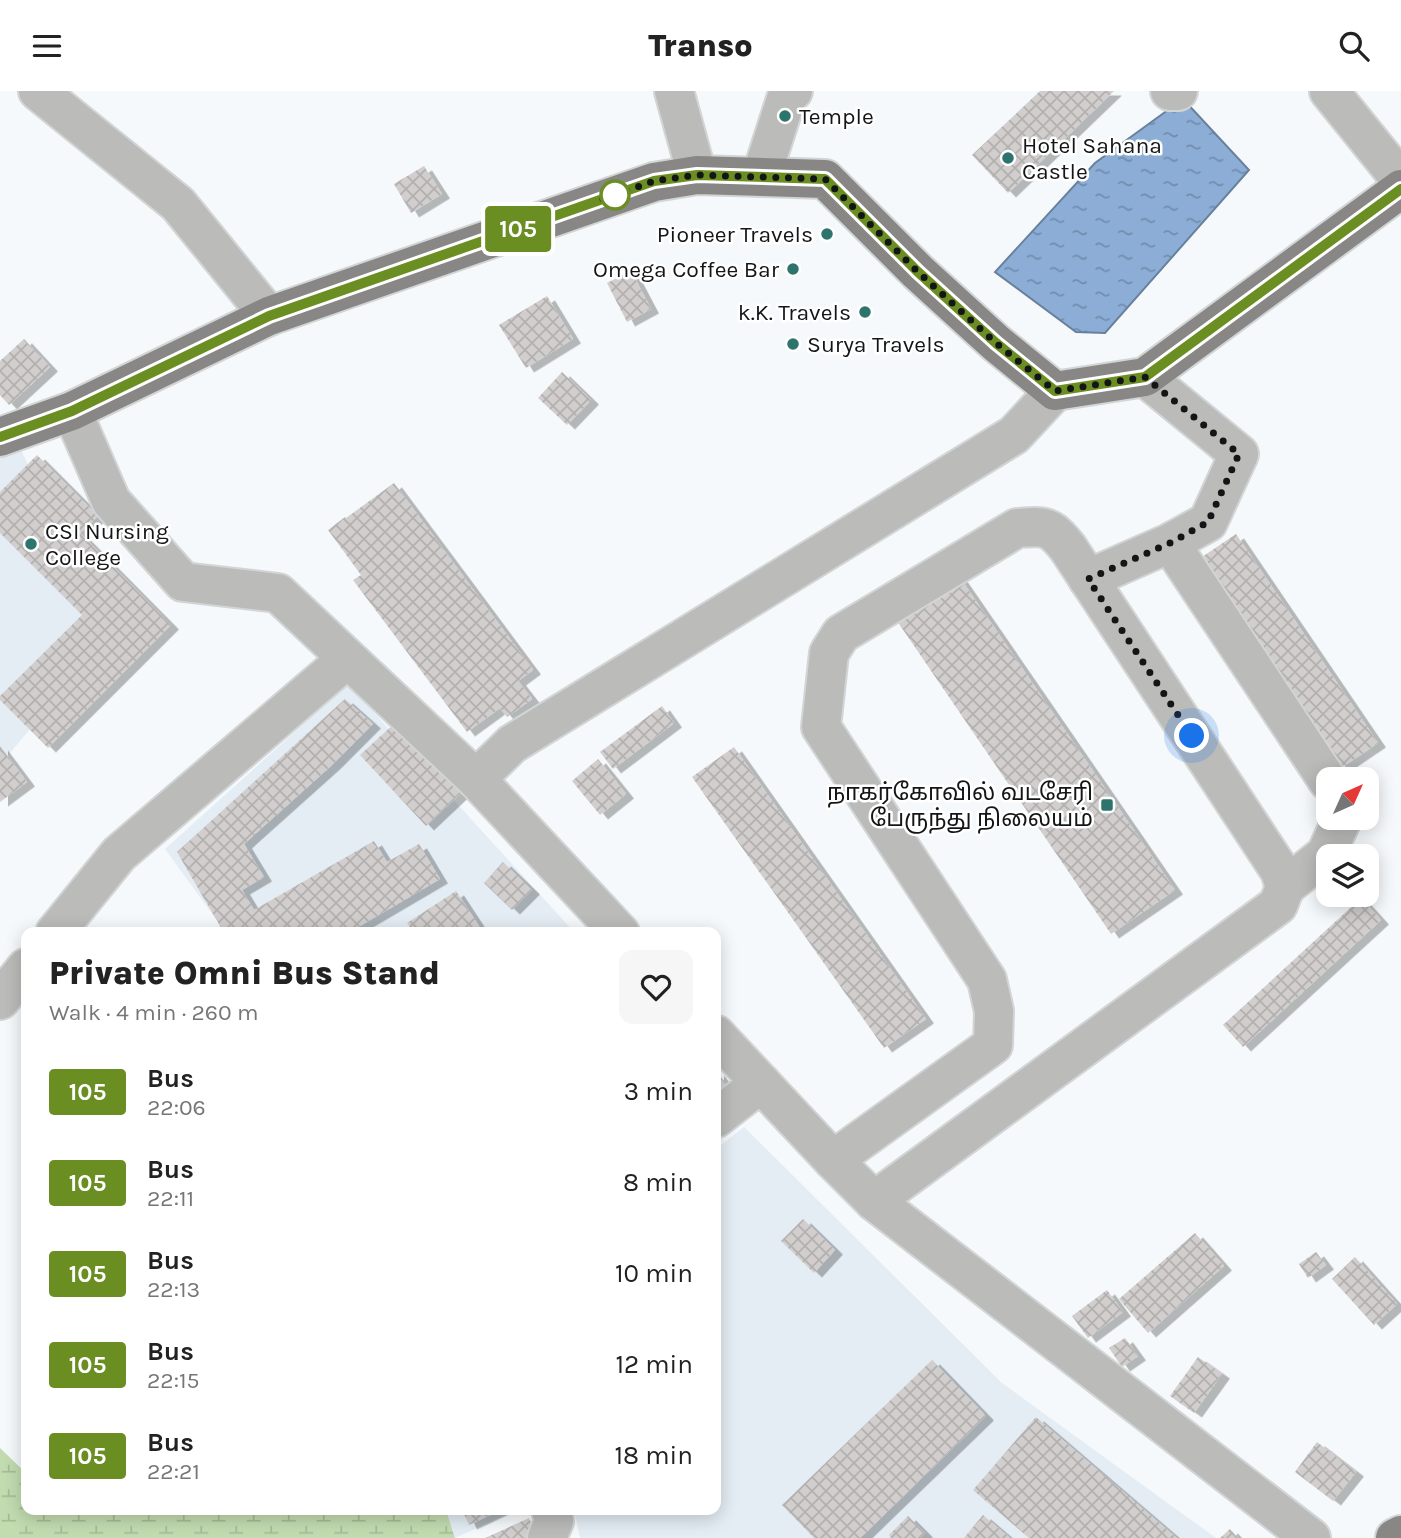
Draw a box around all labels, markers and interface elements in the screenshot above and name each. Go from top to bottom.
icon: menu [28,27,66,65]
text: Transo [648,27,753,64]
icon: search [1335,27,1373,65]
place label: Temple [799,103,874,130]
marker: Temple [777,108,793,124]
place label: Hotel Sahana Castle [1022,132,1162,185]
marker: Hotel Sahana Castle [1000,150,1016,166]
unlabelled marker [600,180,630,210]
line badge: 105 [478,206,558,252]
text: 105 [499,215,537,243]
place label: Pioneer Travels [657,221,813,248]
marker: Pioneer Travels [819,226,835,242]
place label: Omega Coffee Bar [593,256,780,283]
marker: Omega Coffee Bar [785,261,801,277]
place label: k.K. Travels [738,299,851,326]
marker: k.K. Travels [857,304,873,320]
place label: Surya Travels [807,331,945,358]
marker: Surya Travels [785,336,801,352]
place label: CSI Nursing College [45,518,169,571]
marker: CSI Nursing College [23,536,39,552]
your location [1174,718,1209,753]
north arrow [1316,767,1379,829]
map controls [1316,767,1379,907]
place label: நாகர்கோவில் வடசேரி பேருந்து நிலையம் [827,779,1093,834]
marker: நாகர்கோவில் வடசேரி பேருந்து நிலையம் [1099,797,1115,813]
button: layers [1316,844,1379,907]
button: heart [619,950,693,1024]
text: Private Omni Bus Stand [49,954,440,992]
text: Walk · 4 min · 260 m [49,999,259,1026]
text: Bus [147,1063,194,1094]
text: 3 min [624,1076,693,1107]
text: 105 [69,1078,106,1106]
text: 22:06 [147,1094,206,1121]
text: Bus [147,1154,194,1185]
text: 8 min [623,1167,693,1198]
text: 105 [69,1169,106,1197]
text: 22:11 [147,1185,194,1212]
text: Bus [147,1245,194,1276]
text: 10 min [615,1258,693,1289]
text: 105 [69,1260,106,1288]
text: 22:13 [147,1276,200,1303]
text: Bus [147,1336,194,1367]
text: 12 min [615,1349,693,1380]
text: 105 [69,1351,106,1379]
text: 22:15 [147,1367,200,1394]
text: Bus [147,1427,194,1458]
text: 18 min [614,1440,693,1471]
text: 105 [69,1442,106,1470]
text: 22:21 [147,1458,200,1485]

